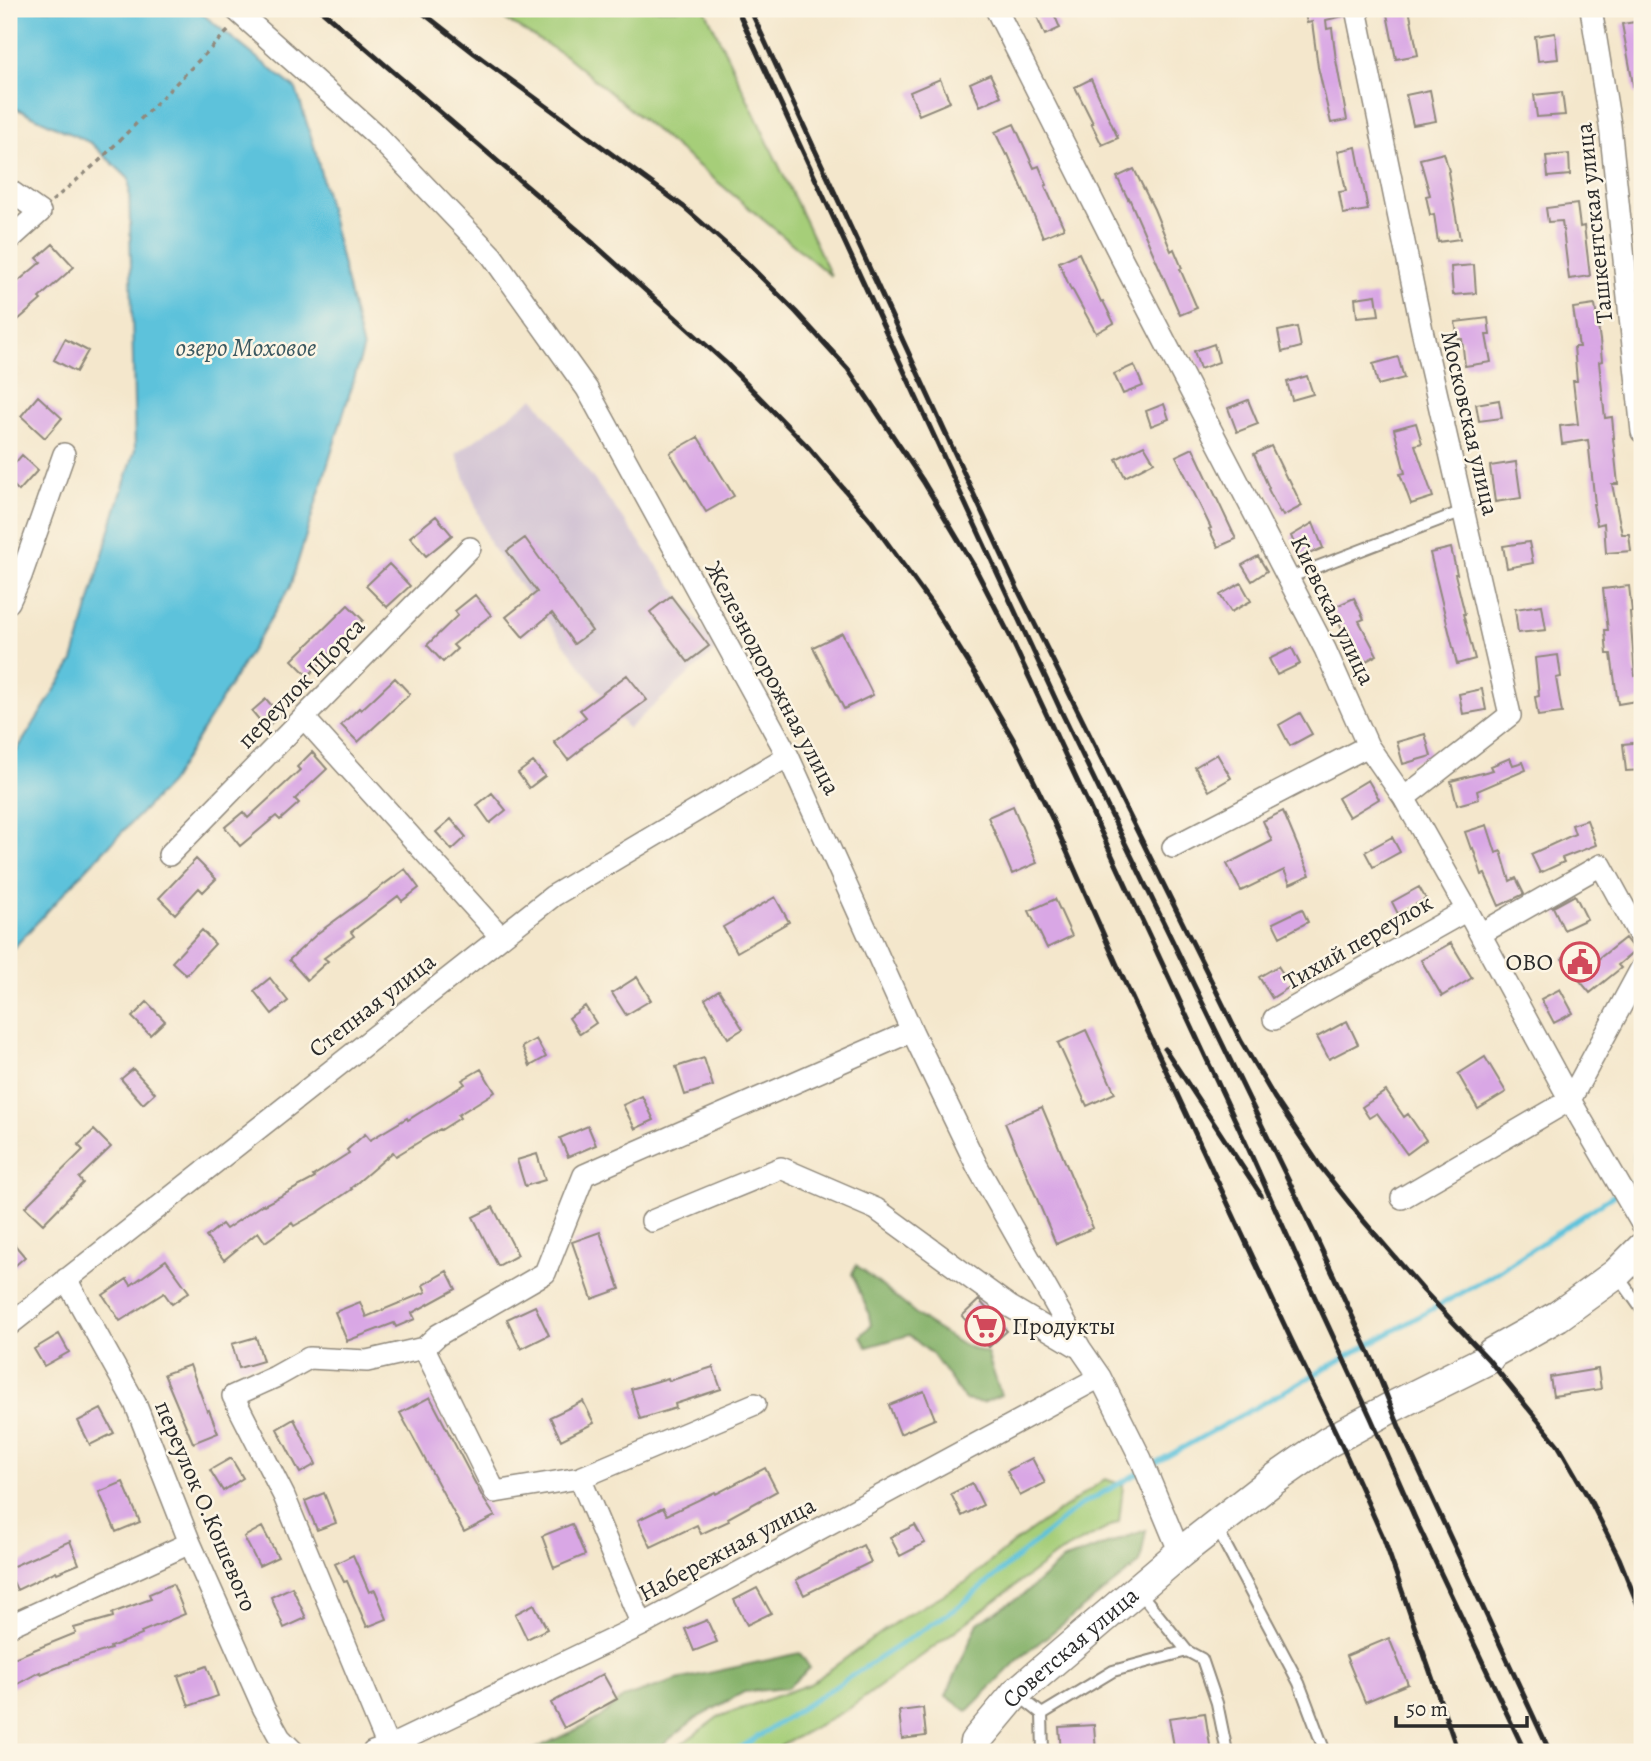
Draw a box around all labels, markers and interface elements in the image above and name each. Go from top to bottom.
street label: Ташкентская улица [1568,121,1620,325]
street label: Московская улица [1433,327,1507,519]
water label: озеро Моховое [176,330,316,365]
street label: Киевская улица [1283,530,1383,690]
street label: Железнодорожная улица [698,556,848,800]
street label: переулок Щорса [230,610,372,756]
street label: Тихий переулок [1278,886,1438,998]
public building icon: ОВО [1559,941,1601,983]
street label: Степная улица [302,945,442,1065]
place label: ОВО [1505,946,1553,978]
supermarket icon: Продукты [964,1305,1006,1347]
place label: Продукты [1012,1310,1116,1342]
street label: переулок О.Кошевого [147,1396,265,1616]
street label: Набережная улица [633,1489,821,1609]
street label: Советская улица [995,1579,1145,1714]
scale bar [1396,1684,1527,1728]
text: 50 m [1406,1695,1448,1723]

